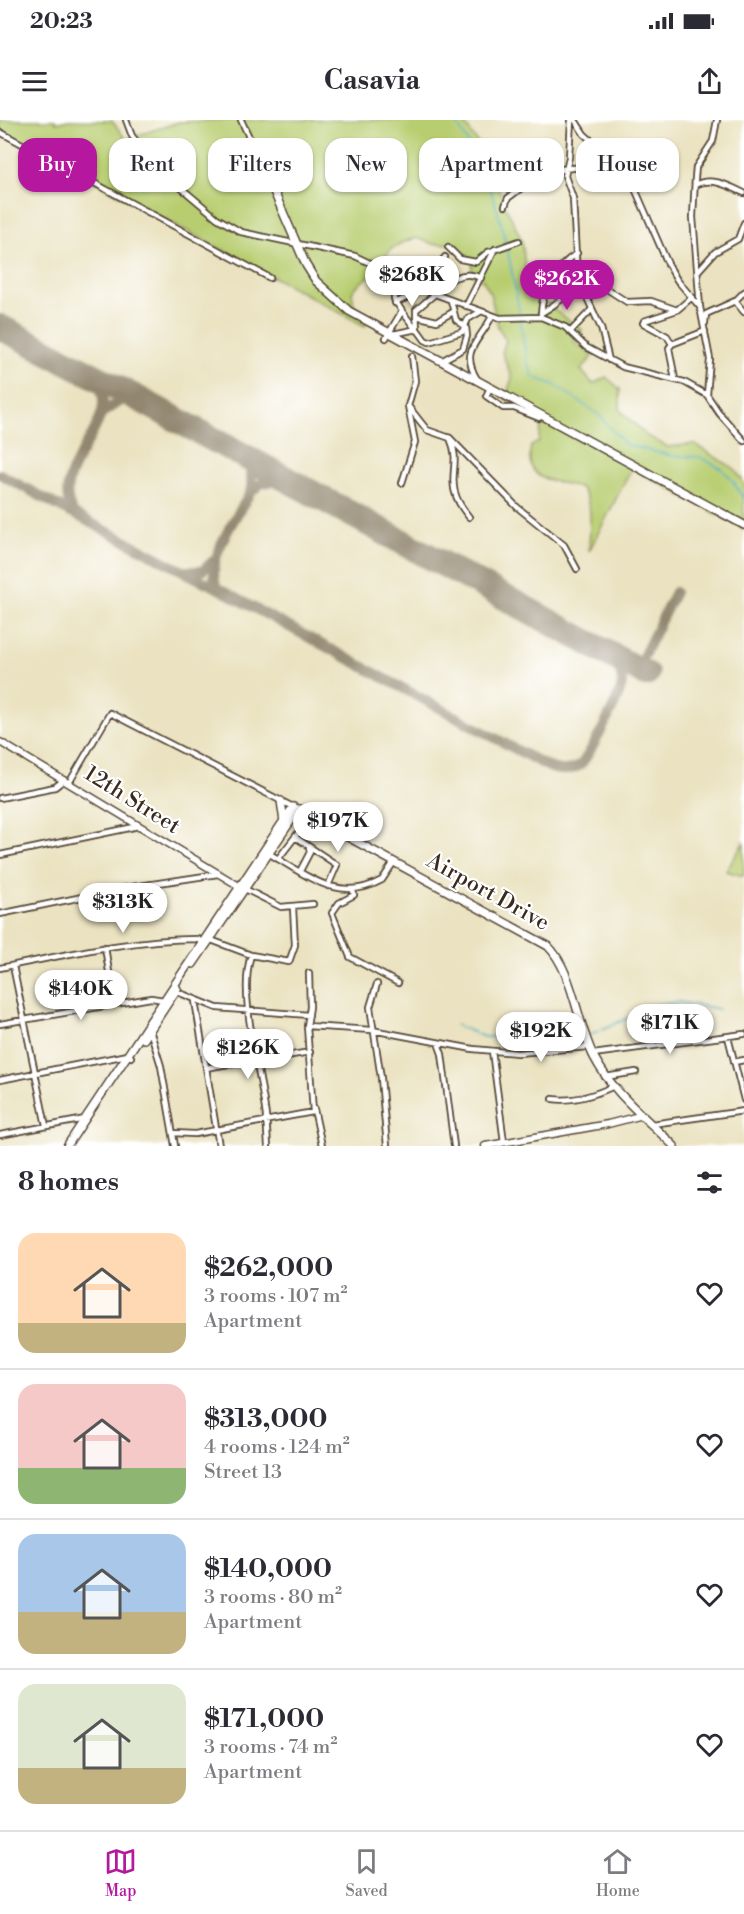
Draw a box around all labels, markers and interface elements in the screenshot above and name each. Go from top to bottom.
text: 20:23 [30,8,93,35]
text: Casavia [324,64,420,98]
icon: menu [18,65,51,98]
icon: share [693,65,726,98]
chip: Buy [18,138,97,192]
chip: Rent [109,138,196,192]
chip: Filters [208,138,313,192]
chip: New [325,138,407,192]
chip: Apartment [419,138,564,192]
chip: House [576,138,679,192]
pin: $268K [370,256,454,307]
pin: $262K [525,260,609,311]
text: $268K [379,263,445,288]
text: $262K [534,267,600,292]
street label: 12th Street [79,760,185,840]
pin: $197K [296,802,380,853]
text: $197K [307,809,369,834]
street label: Airport Drive [421,847,554,937]
pin: $313K [81,883,165,934]
text: $313K [92,890,154,915]
pin: $140K [39,970,123,1021]
text: $140K [49,977,113,1002]
pin: $171K [628,1004,712,1055]
text: $171K [641,1011,699,1036]
pin: $192K [499,1012,583,1063]
text: $192K [510,1019,572,1044]
pin: $126K [206,1029,290,1080]
text: $126K [216,1036,280,1061]
text: 8 homes [18,1166,119,1198]
icon: filters [693,1166,726,1199]
text: $262,000 [204,1252,333,1284]
icon: home [66,1257,138,1329]
icon: heart [693,1277,726,1310]
text: 3 rooms · 107 m² [204,1284,348,1309]
text: Apartment [204,1309,302,1334]
text: $313,000 [204,1403,327,1435]
icon: home [66,1408,138,1480]
icon: heart [693,1428,726,1461]
text: 4 rooms · 124 m² [204,1435,350,1460]
text: Street 13 [204,1460,282,1485]
text: $140,000 [204,1553,332,1585]
icon: home [66,1558,138,1630]
icon: heart [693,1578,726,1611]
text: 3 rooms · 80 m² [204,1585,342,1610]
text: Apartment [204,1610,302,1635]
text: $171,000 [204,1703,324,1735]
icon: home [66,1708,138,1780]
icon: heart [693,1728,726,1761]
text: 3 rooms · 74 m² [204,1735,337,1760]
text: Apartment [204,1760,302,1785]
tab: Map [104,1845,137,1901]
tab: Saved [346,1845,388,1901]
tab: Home [596,1845,640,1901]

